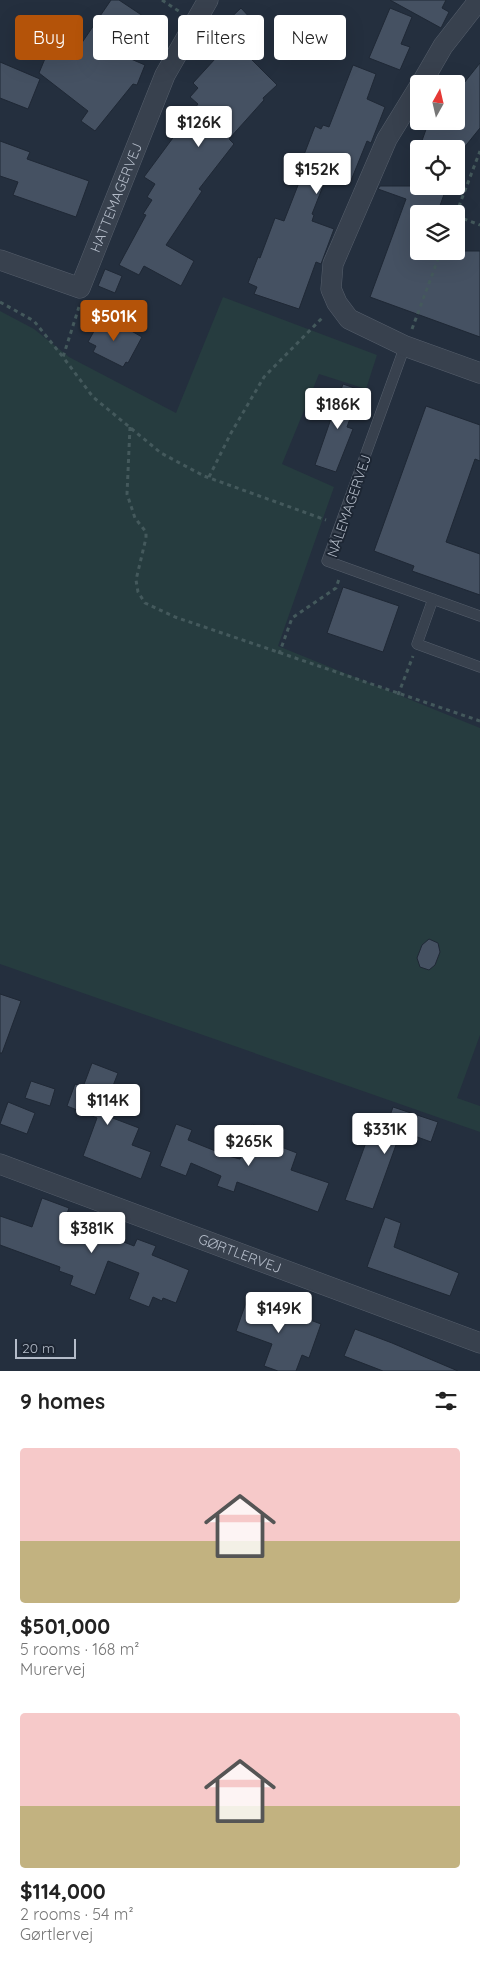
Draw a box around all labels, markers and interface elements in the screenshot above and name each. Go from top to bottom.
chip: Buy [15,15,83,60]
chip: Rent [93,15,168,60]
chip: Filters [178,15,264,60]
chip: New [274,15,346,60]
north arrow [410,75,465,130]
map controls [410,75,465,260]
pin: $126K [164,106,234,148]
text: $126K [177,112,221,132]
street label: HATTEMAGERVEJ [86,140,146,255]
button: locate [410,140,465,195]
pin: $152K [282,152,352,195]
text: $152K [295,159,339,179]
button: layers [410,205,465,260]
pin: $501K [79,300,149,342]
text: $501K [91,306,137,326]
pin: $186K [303,388,373,430]
text: $186K [316,394,360,414]
street label: NÅLEMAGERVEJ [323,452,375,560]
pin: $114K [73,1084,143,1126]
text: $114K [87,1090,129,1110]
pin: $331K [350,1112,420,1155]
text: $331K [363,1119,407,1139]
pin: $265K [214,1124,284,1167]
text: $265K [225,1131,273,1151]
pin: $381K [57,1212,127,1254]
text: $381K [70,1218,114,1238]
street label: GØRTLERVEJ [196,1230,284,1277]
pin: $149K [244,1292,314,1334]
text: $149K [257,1298,301,1318]
scale bar [15,1336,76,1359]
text: 20 m [22,1339,55,1357]
icon: filters [432,1387,460,1415]
text: 9 homes [20,1388,105,1414]
icon: home [195,1481,285,1571]
text: $501,000 [20,1613,110,1639]
text: 5 rooms · 168 m² [20,1639,139,1659]
text: Murervej [20,1659,86,1679]
icon: home [195,1746,285,1836]
text: $114,000 [20,1878,106,1904]
text: 2 rooms · 54 m² [20,1904,134,1924]
text: Gørtlervej [20,1924,94,1944]

